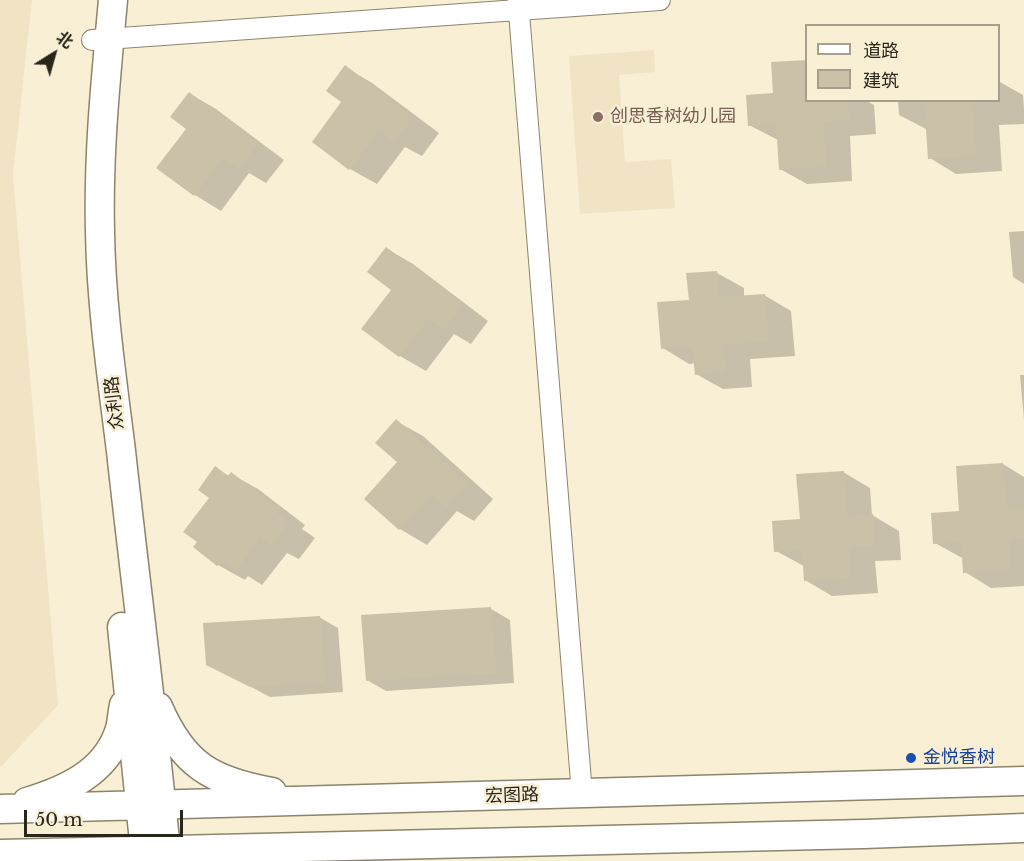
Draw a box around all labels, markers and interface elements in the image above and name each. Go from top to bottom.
north arrow [24,24,84,84]
legend [805,24,1000,102]
text: 北 [52,27,77,52]
text: 道路 [863,40,899,62]
text: 建筑 [863,70,899,92]
place label: 创思香树幼儿园 [610,106,736,128]
marker: 创思香树幼儿园 [591,110,605,124]
street label: 众利路 [101,375,129,431]
place label: 金悦香树 [923,747,995,769]
marker: 金悦香树 [904,751,918,765]
street label: 宏图路 [485,784,539,808]
scale bar [27,798,186,836]
text: 50 m [35,809,83,831]

